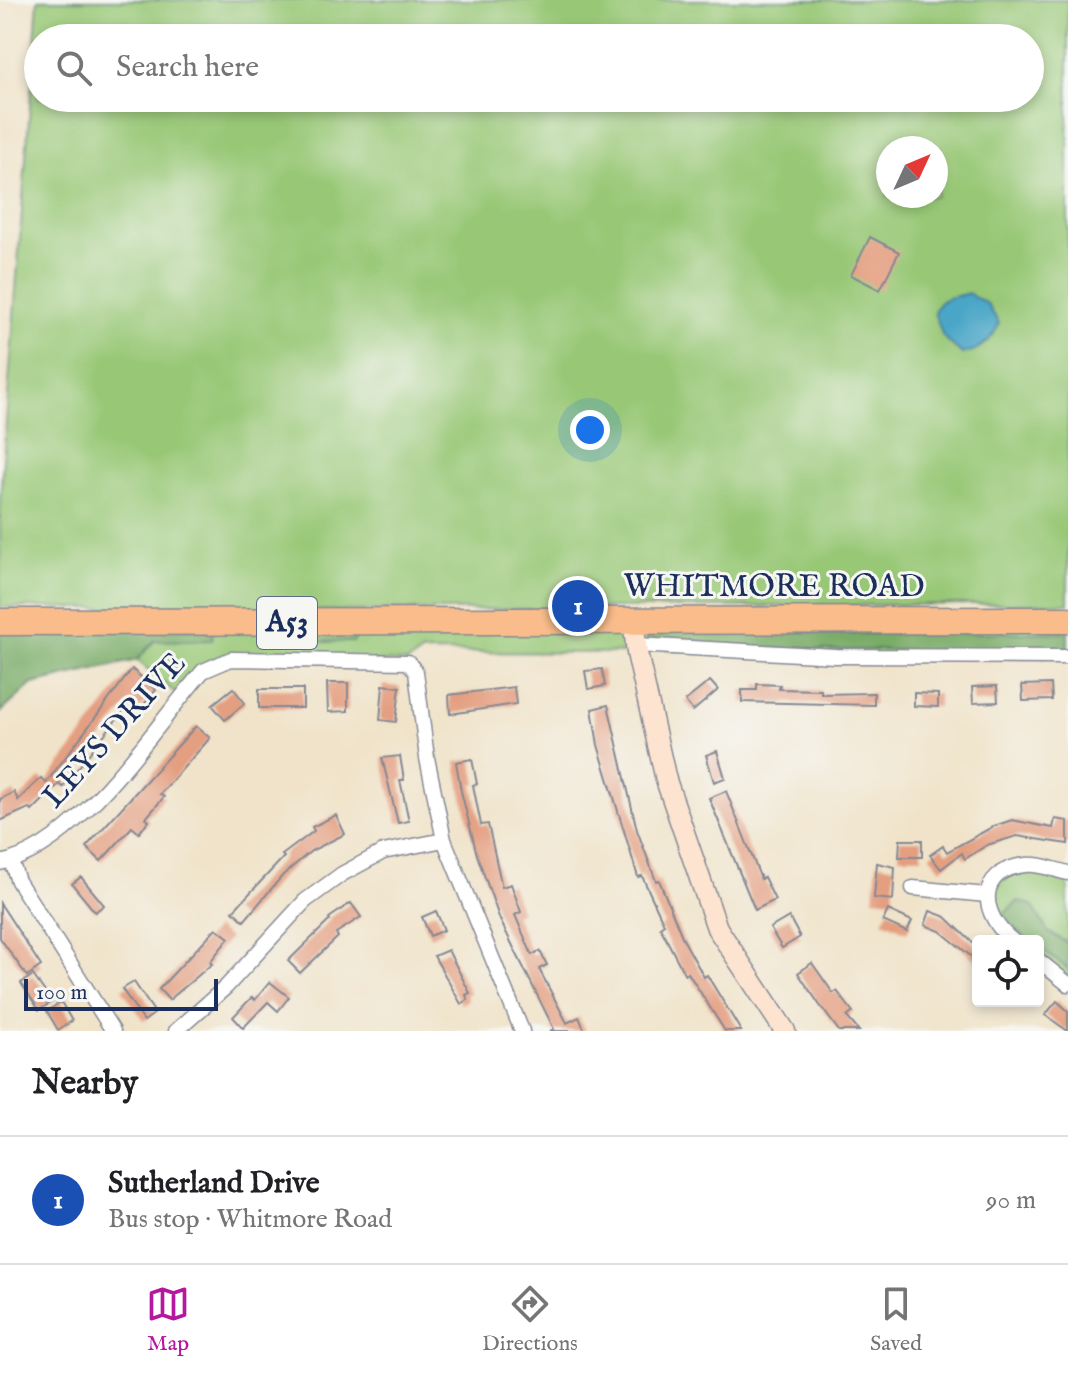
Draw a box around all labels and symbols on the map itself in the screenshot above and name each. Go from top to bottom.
north arrow [876,136,948,208]
your location [570,410,610,450]
street label: WHITMORE ROAD [623,567,925,608]
pin: 1 [552,576,604,636]
road number: A53 [257,597,317,649]
street label: LEYS DRIVE [34,644,196,818]
scale bar [24,975,218,1011]

